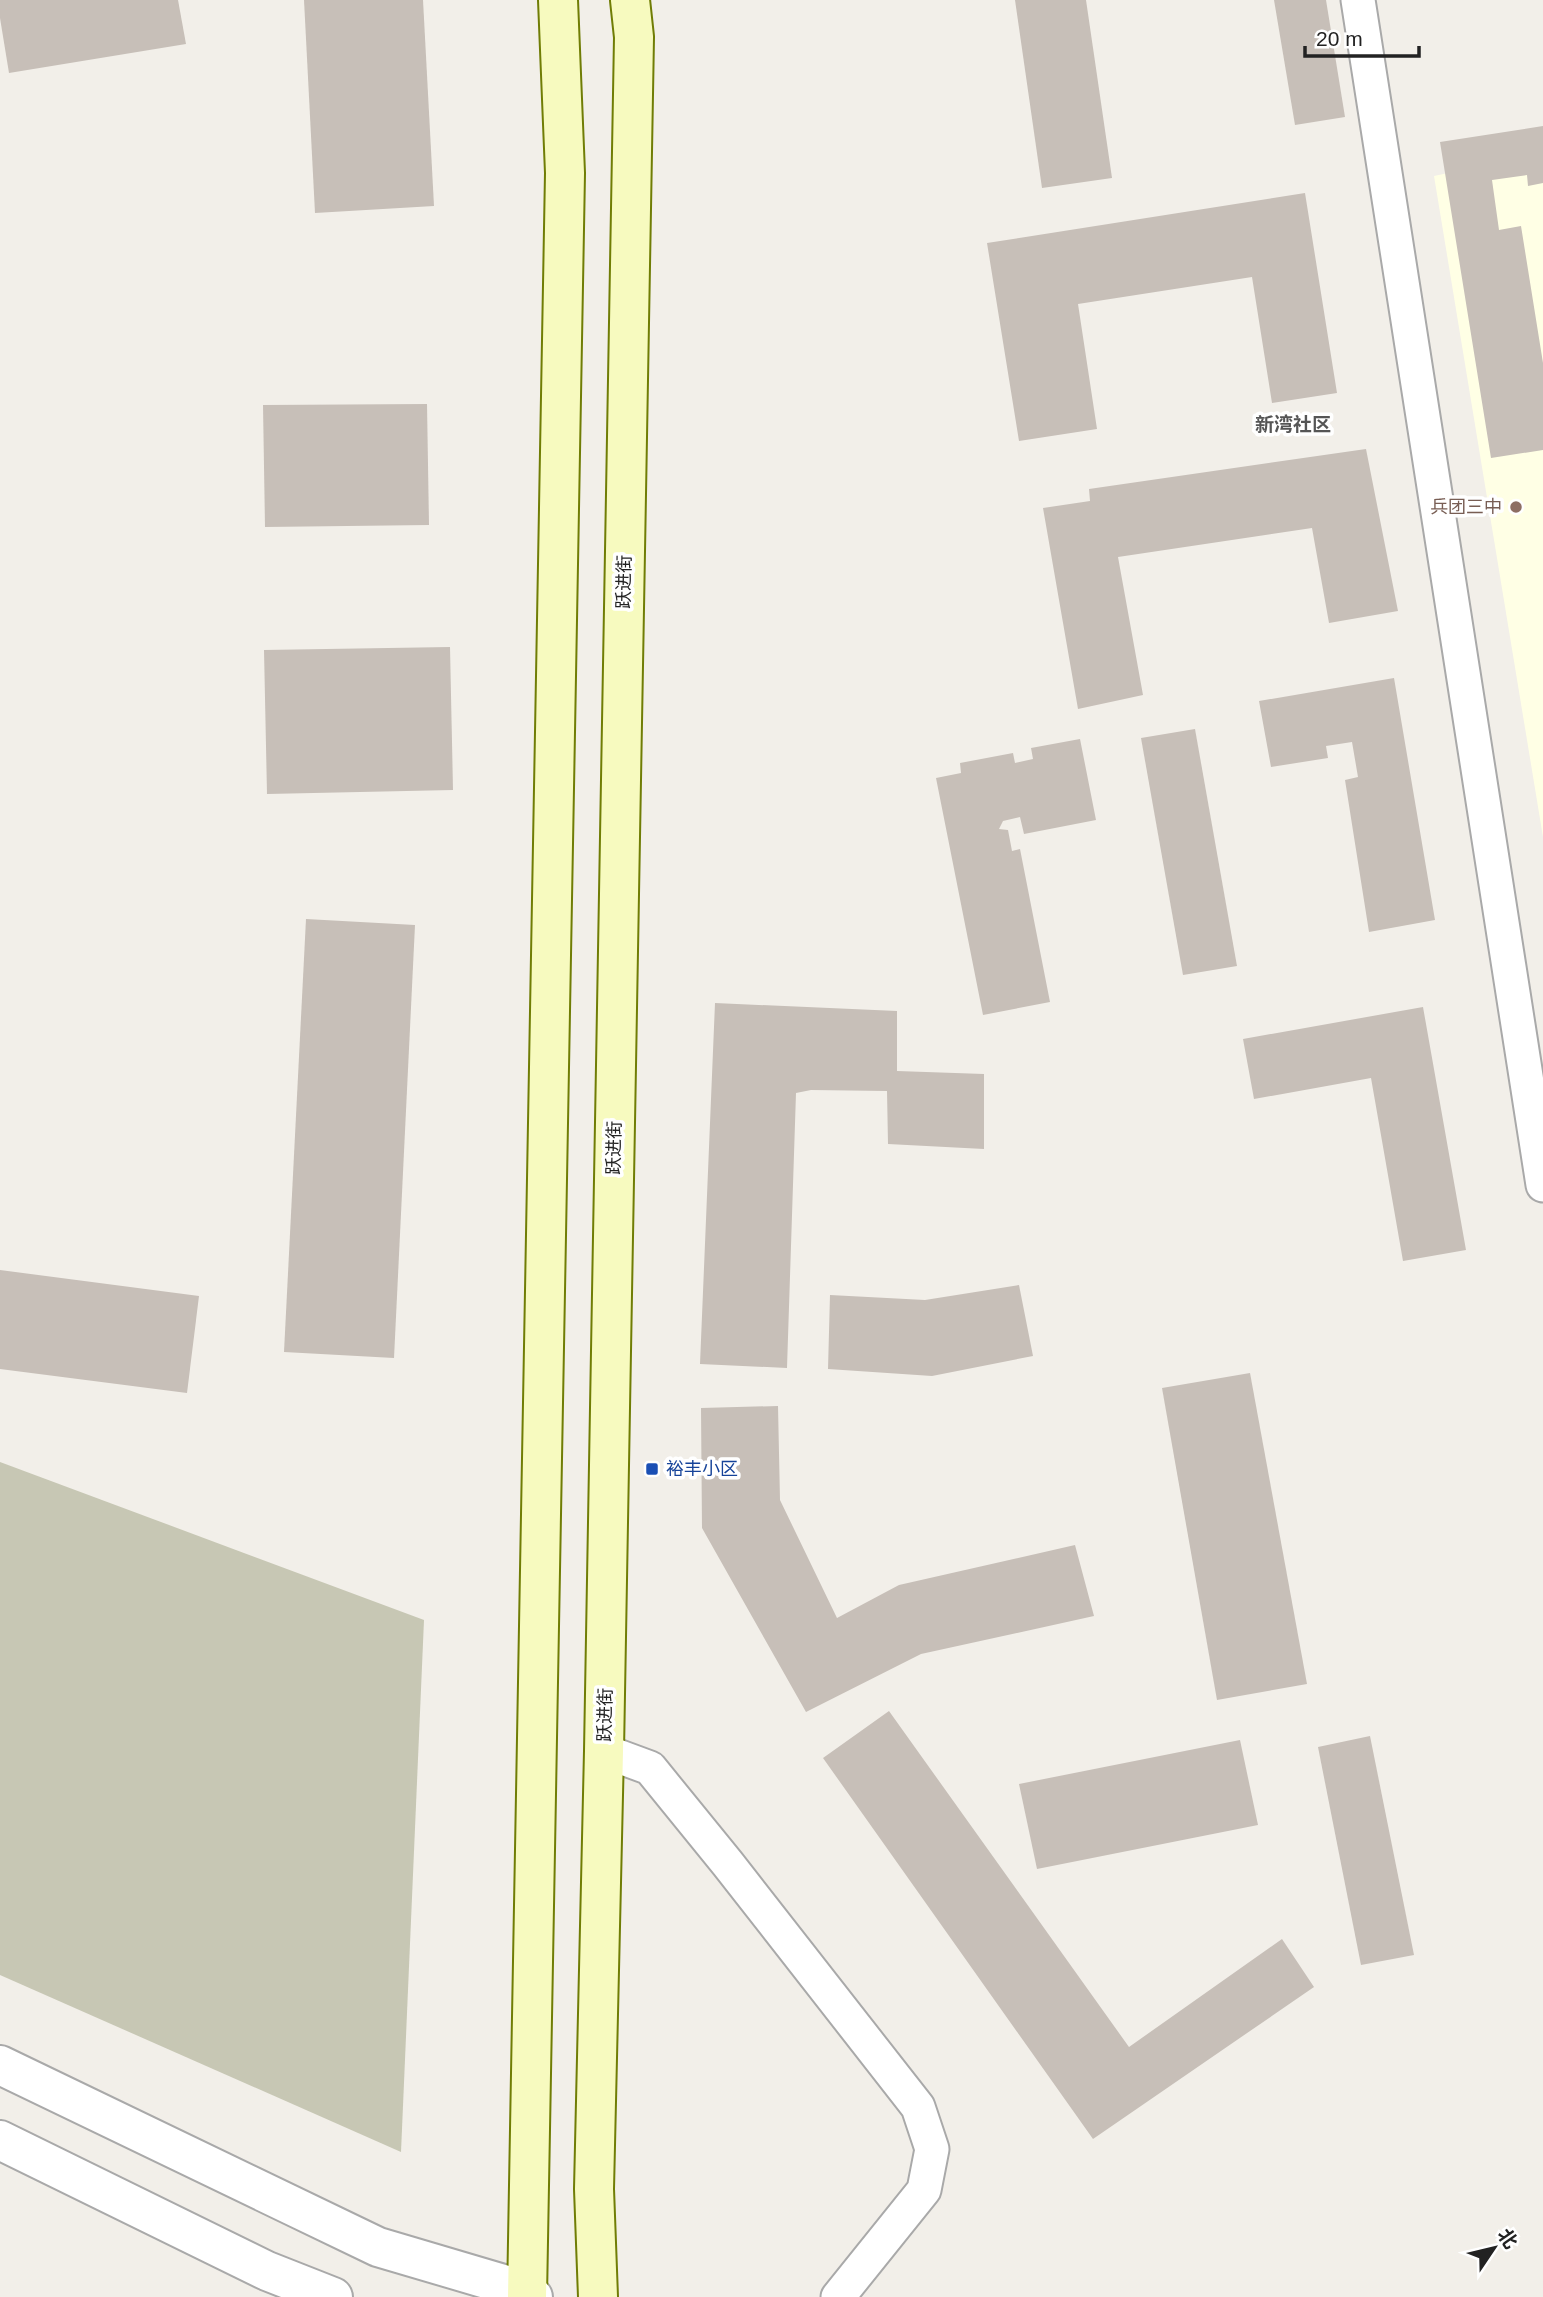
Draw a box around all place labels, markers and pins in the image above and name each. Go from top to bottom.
place label: 兵团三中 [1430,497,1502,517]
marker: 兵团三中 [1508,499,1524,515]
place label: 裕丰小区 [666,1459,738,1479]
marker: 裕丰小区 [644,1461,660,1477]

